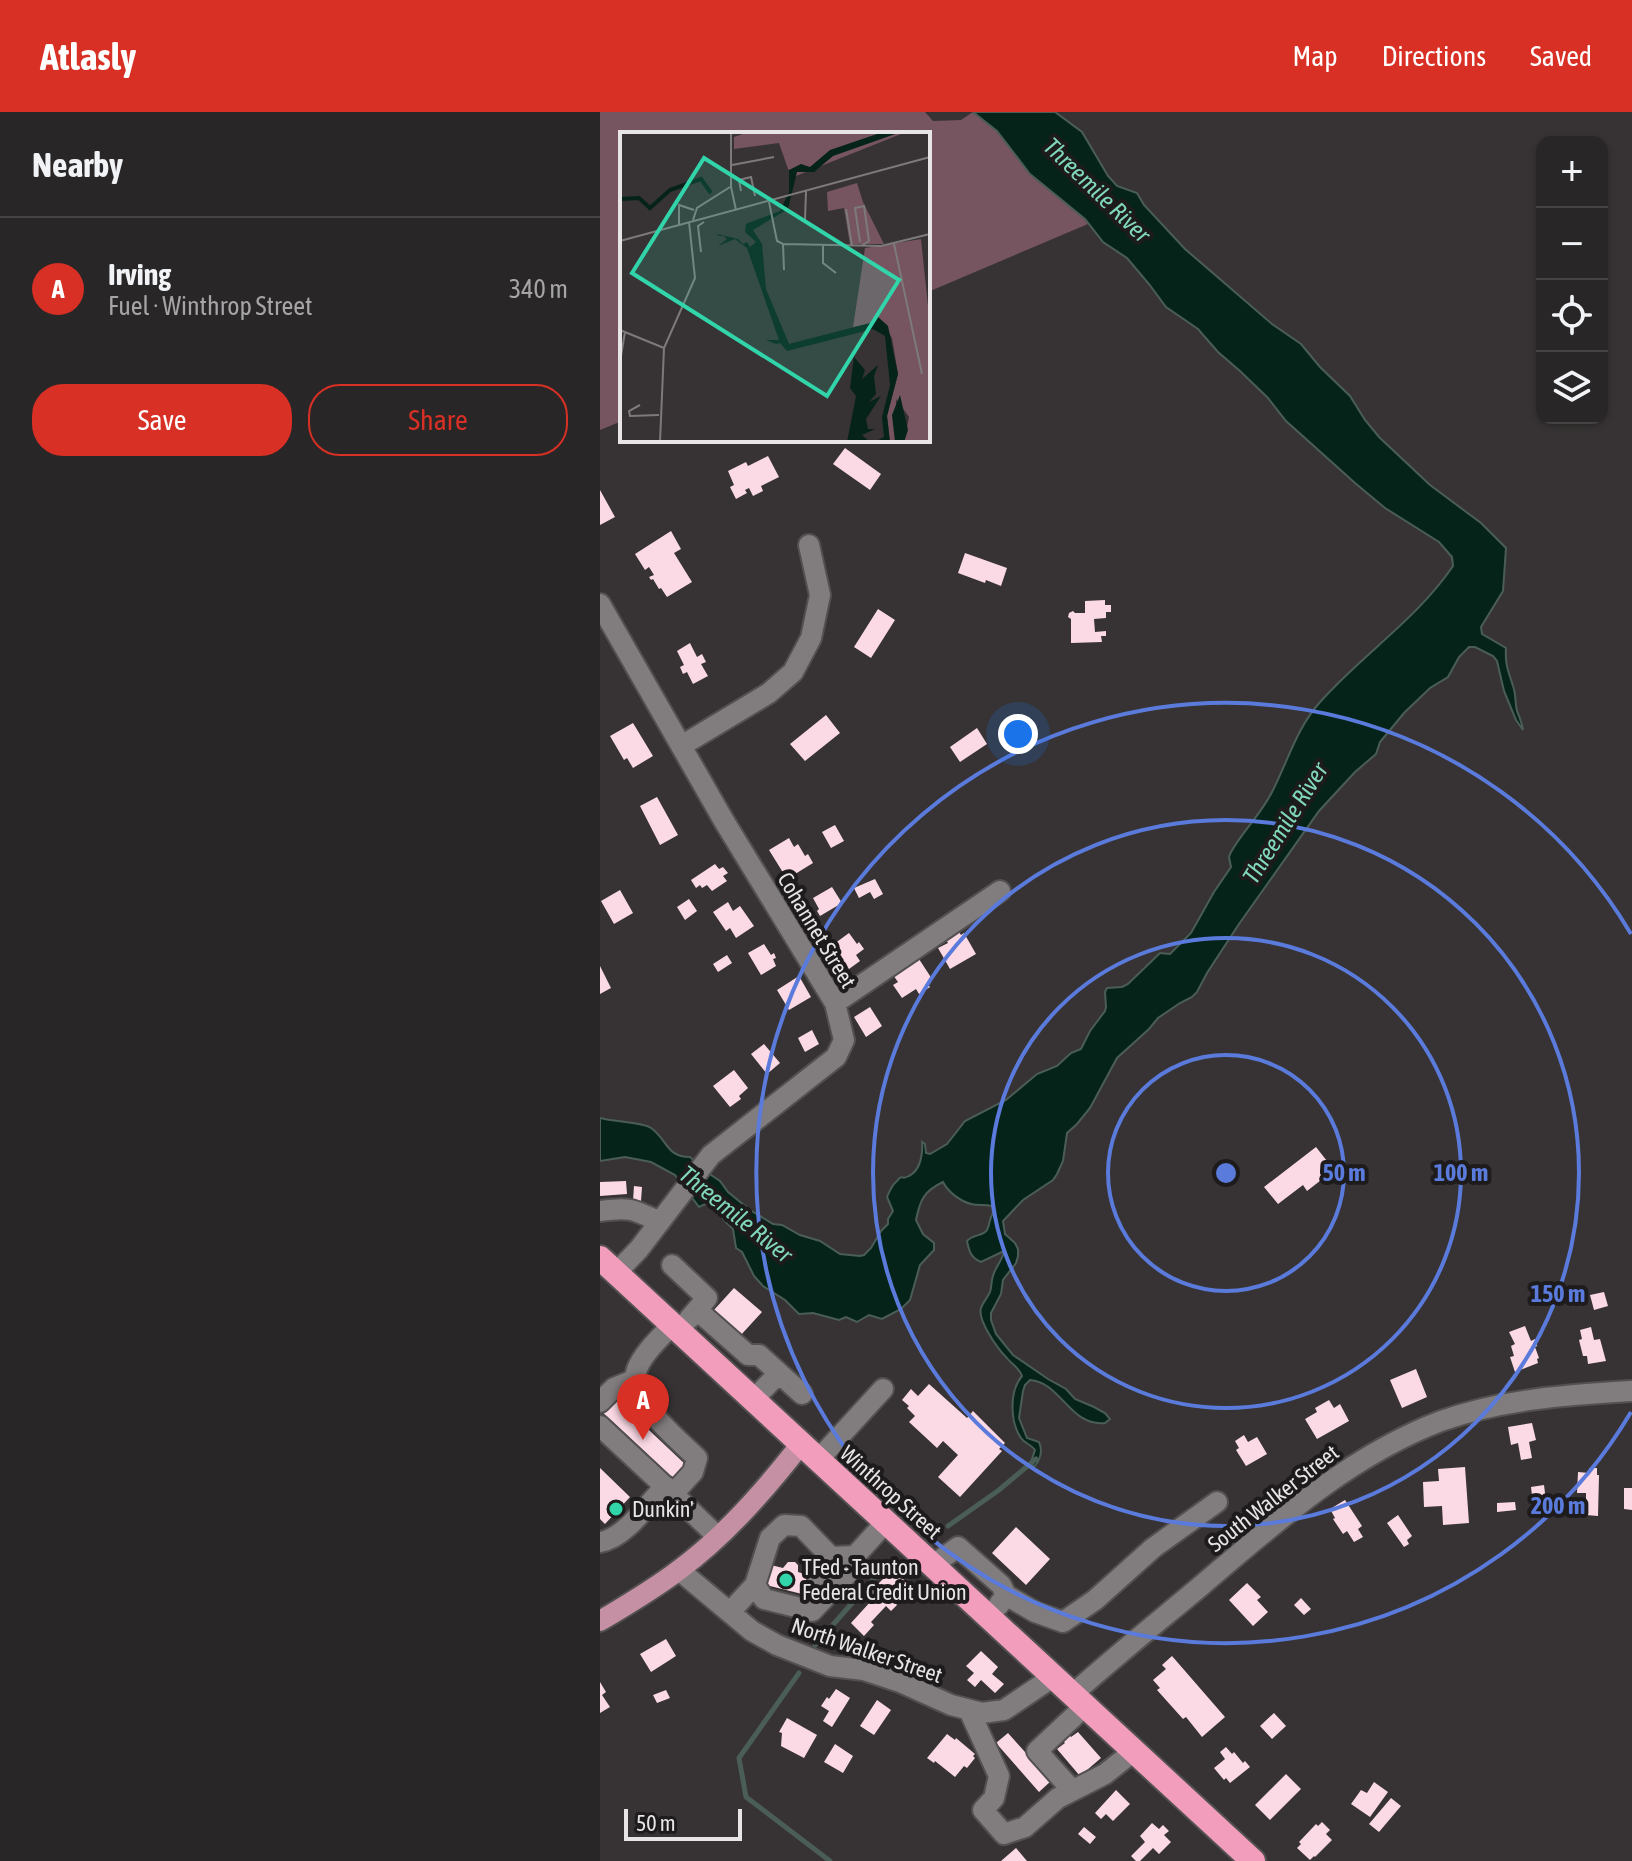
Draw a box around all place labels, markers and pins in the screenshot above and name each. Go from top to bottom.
centre of rings [1212,1159,1240,1187]
pin: A [617,1374,669,1440]
place label: Dunkin' [632,1496,694,1522]
marker: Dunkin' [607,1500,625,1518]
place label: TFed - Taunton Federal Credit Union [802,1554,967,1605]
marker: TFed - Taunton Federal Credit Union [777,1571,795,1589]

